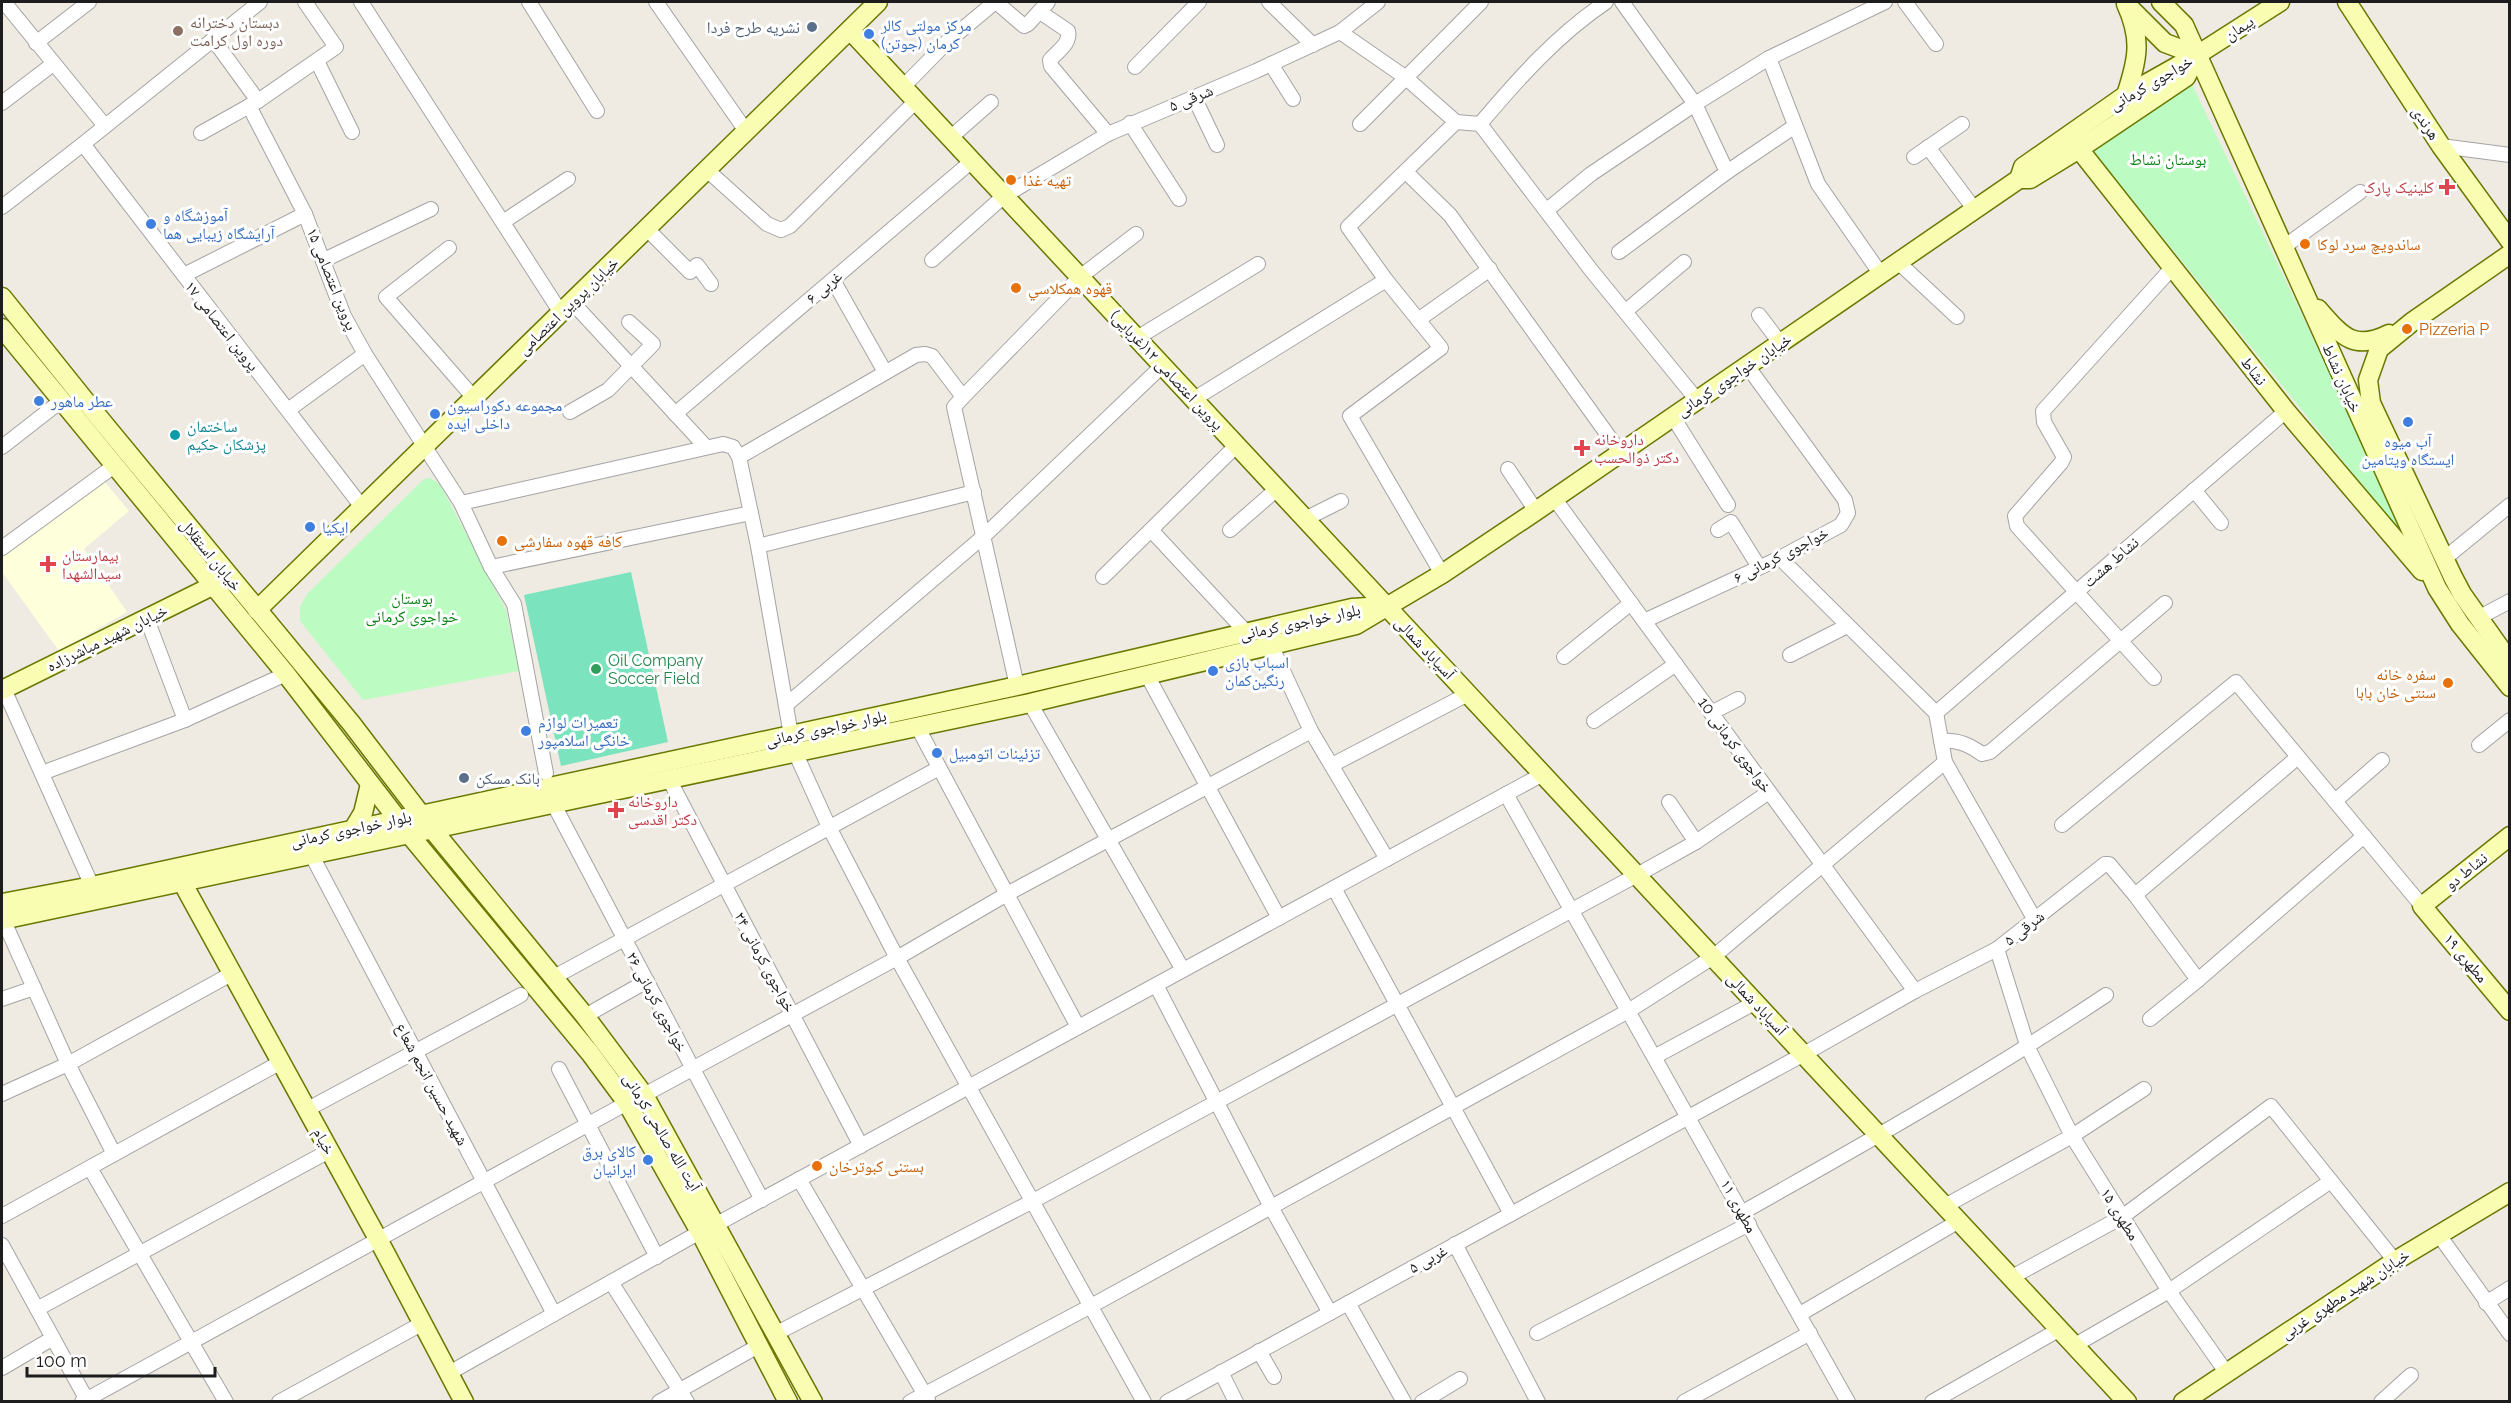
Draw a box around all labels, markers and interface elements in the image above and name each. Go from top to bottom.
street label: پیمان [2221,11,2258,45]
place label: دبستان دخترانه دوره اول کرامت [190,13,283,51]
place label: مرکز مولتی کالر کرمان (جوتن) [880,16,972,54]
place label: نشریه طرح فردا [707,18,800,38]
marker: نشریه طرح فردا [805,20,819,34]
marker: دبستان دخترانه دوره اول کرامت [171,24,185,38]
marker: مرکز مولتی کالر کرمان (جوتن) [862,27,876,41]
street label: خواجوی کرمانی [2106,52,2196,115]
street label: شرقی ۵ [1166,81,1216,116]
street label: هرندی [2407,103,2444,144]
park label: بوستان نشاط [2129,150,2207,170]
place label: تهیه غذا [1023,171,1071,190]
marker: تهیه غذا [1004,173,1018,187]
place label: کلینیک پارک [2363,178,2434,197]
marker: کلینیک پارک [2438,178,2456,196]
place label: آموزشگاه و آرایشگاه زیبایی هما [163,206,276,244]
marker: آموزشگاه و آرایشگاه زیبایی هما [144,217,158,231]
street label: پروین اعتصامی ۱۵ [302,225,361,334]
place label: ساندویچ سرد لوکا [2317,235,2421,255]
marker: ساندویچ سرد لوکا [2298,237,2312,251]
street label: خیابان پروین اعتصامی [514,253,623,360]
street label: غربی ۶ [802,266,847,308]
street label: پروین اعتصامی ۱۷ [180,277,263,376]
place label: قهوه همكلاسي [1028,279,1112,301]
marker: قهوه همكلاسي [1009,281,1023,295]
street label: پروین اعتصامی ۱۲(غربایی) [1106,306,1228,435]
place label: Pizzeria P [2419,320,2489,339]
marker: Pizzeria P [2400,322,2414,336]
street label: خیابان خواجوی کرمانی [1673,329,1796,421]
street label: خیابان نشاط [2318,341,2366,416]
street label: نشاط [2237,353,2271,389]
place label: عطر ماهور [50,392,113,411]
marker: عطر ماهور [32,394,46,408]
place label: مجموعه دکوراسیون داخلی ایده [447,396,562,434]
marker: مجموعه دکوراسیون داخلی ایده [428,407,442,421]
marker: آب میوه ایستگاه ویتامین [2401,415,2415,429]
place label: ساختمان پزشکان حکیم [187,417,266,455]
marker: ساختمان پزشکان حکیم [168,428,182,442]
place label: داروخانه دکتر ذوالحسب [1594,430,1679,467]
place label: آب میوه ایستگاه ویتامین [2362,432,2454,470]
marker: داروخانه دکتر ذوالحسب [1575,441,1589,455]
street label: خیابان استقلال [175,515,246,596]
place label: ایکیا [322,518,348,537]
marker: ایکیا [303,520,317,534]
street label: خواجوی کرمانی ۶ [1730,523,1832,588]
place label: کافه قهوه سفارشی [514,532,622,552]
street label: نشاط هشت [2079,533,2143,591]
marker: کافه قهوه سفارشی [495,534,509,548]
place label: بیمارستان سیدالشهدا [62,546,121,583]
marker: بیمارستان سیدالشهدا [39,555,57,573]
park label: بوستان خواجوی کرمانی [366,589,458,627]
street label: بلوار خواجوی کرمانی [1238,600,1362,645]
street label: خیابان شهید مباشرزاده [43,601,171,676]
street label: آسیاباد شمالی [1390,613,1459,685]
place label: Oil Company Soccer Field [608,651,703,688]
place label: اسباب بازی رنگین‌کمان [1225,653,1289,691]
marker: Oil Company Soccer Field [589,662,603,676]
marker: اسباب بازی رنگین‌کمان [1206,664,1220,678]
place label: سفره خانه سنتی خان بابا [2355,665,2436,703]
marker: سفره خانه سنتی خان بابا [2441,676,2455,690]
street label: خواجوی کرمانی 10 [1693,693,1776,797]
street label: بلوار خواجوی کرمانی [764,706,888,751]
place label: تعمیرات لوازم خانگی اسلامپور [537,713,630,751]
marker: تعمیرات لوازم خانگی اسلامپور [519,724,533,738]
place label: تزئینات اتومبیل [949,744,1041,764]
marker: تزئینات اتومبیل [930,746,944,760]
place label: بانک مسکن [476,769,540,789]
marker: بانک مسکن [457,771,471,785]
place label: داروخانه دکتر اقدسی [628,792,697,830]
marker: داروخانه دکتر اقدسی [609,803,623,817]
street label: بلوار خواجوی کرمانی [289,807,413,852]
street label: نشاط دو [2441,848,2491,894]
street label: شرقی ۵ [2000,906,2049,950]
street label: خواجوی کرمانی ۲۴ [730,908,800,1016]
street label: مطهری ۱۹ [2439,930,2492,987]
street label: خواجوی کرمانی ۲۶ [622,948,692,1056]
street label: آسیاباد شمالی [1722,969,1791,1041]
street label: شهید حسین انجم شعاع [391,1019,472,1149]
street label: آیت الله صالحی کرمانی [618,1069,705,1196]
street label: خیام [308,1124,339,1158]
place label: کالای برق ایرانیان [582,1142,636,1180]
marker: کالای برق ایرانیان [641,1153,655,1167]
place label: بستنی کبوترخان [829,1157,924,1177]
marker: بستنی کبوترخان [810,1159,824,1173]
street label: مطهری ۱۱ [1716,1176,1761,1237]
street label: مطهری ۱۵ [2096,1184,2143,1244]
street label: ۵ غربی [1405,1241,1451,1278]
street label: خیابان شهید مطهری غربی [2277,1245,2414,1344]
scale bar [27,1340,214,1378]
text: 100 m [36,1350,87,1371]

